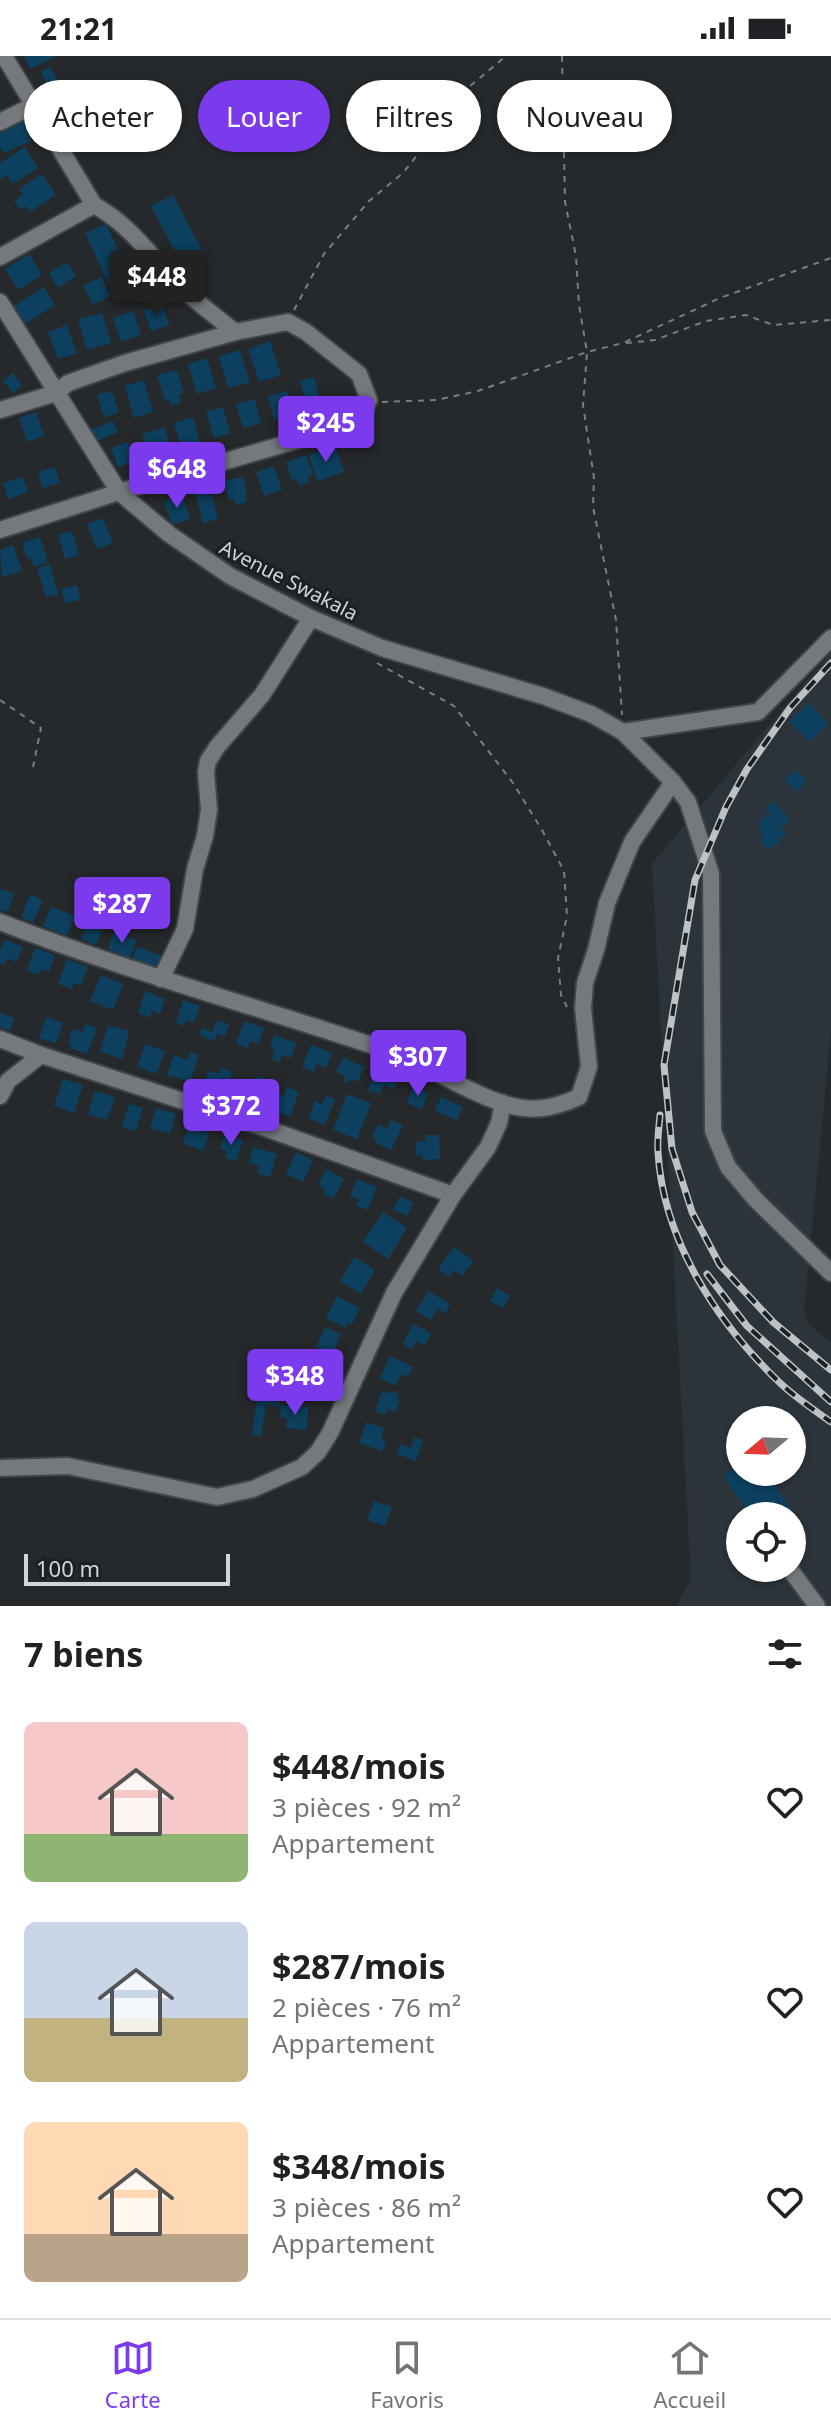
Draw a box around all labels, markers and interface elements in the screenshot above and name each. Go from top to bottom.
text: 21:21 [40,8,117,49]
chip: Acheter [24,80,182,152]
chip: Louer [198,80,330,152]
chip: Filtres [346,80,481,152]
chip: Nouveau [497,80,672,152]
pin: $448 [110,250,204,318]
text: $448 [127,258,187,294]
pin: $245 [279,396,373,464]
text: $245 [296,404,356,440]
pin: $648 [130,442,224,510]
text: $648 [147,450,207,486]
street label: Avenue Swakala [215,534,363,626]
pin: $287 [75,877,169,945]
text: $287 [92,885,152,921]
pin: $307 [371,1030,465,1098]
text: $307 [388,1038,448,1074]
pin: $372 [184,1079,278,1147]
text: $372 [201,1087,261,1123]
pin: $348 [248,1349,342,1417]
text: $348 [265,1357,325,1393]
north arrow [726,1406,806,1486]
map controls [726,1406,806,1582]
button: locate [726,1502,806,1582]
scale bar [24,1550,230,1586]
text: 100 m [36,1553,100,1583]
text: 7 biens [24,1631,143,1677]
icon: filters [763,1632,807,1676]
text: $448/mois [272,1743,446,1789]
icon: home [88,1754,184,1850]
icon: heart [763,1780,807,1824]
text: 3 pièces · 92 m² [272,1789,461,1825]
text: Appartement [272,1825,434,1861]
text: $287/mois [272,1943,446,1989]
icon: home [88,1954,184,2050]
icon: heart [763,1980,807,2024]
text: 2 pièces · 76 m² [272,1989,461,2025]
text: Appartement [272,2025,434,2061]
text: $348/mois [272,2143,446,2189]
icon: home [88,2154,184,2250]
icon: heart [763,2180,807,2224]
text: 3 pièces · 86 m² [272,2189,461,2225]
text: Appartement [272,2225,434,2261]
tab: Carte [105,2336,161,2414]
tab: Favoris [370,2336,444,2414]
tab: Accueil [654,2336,726,2414]

